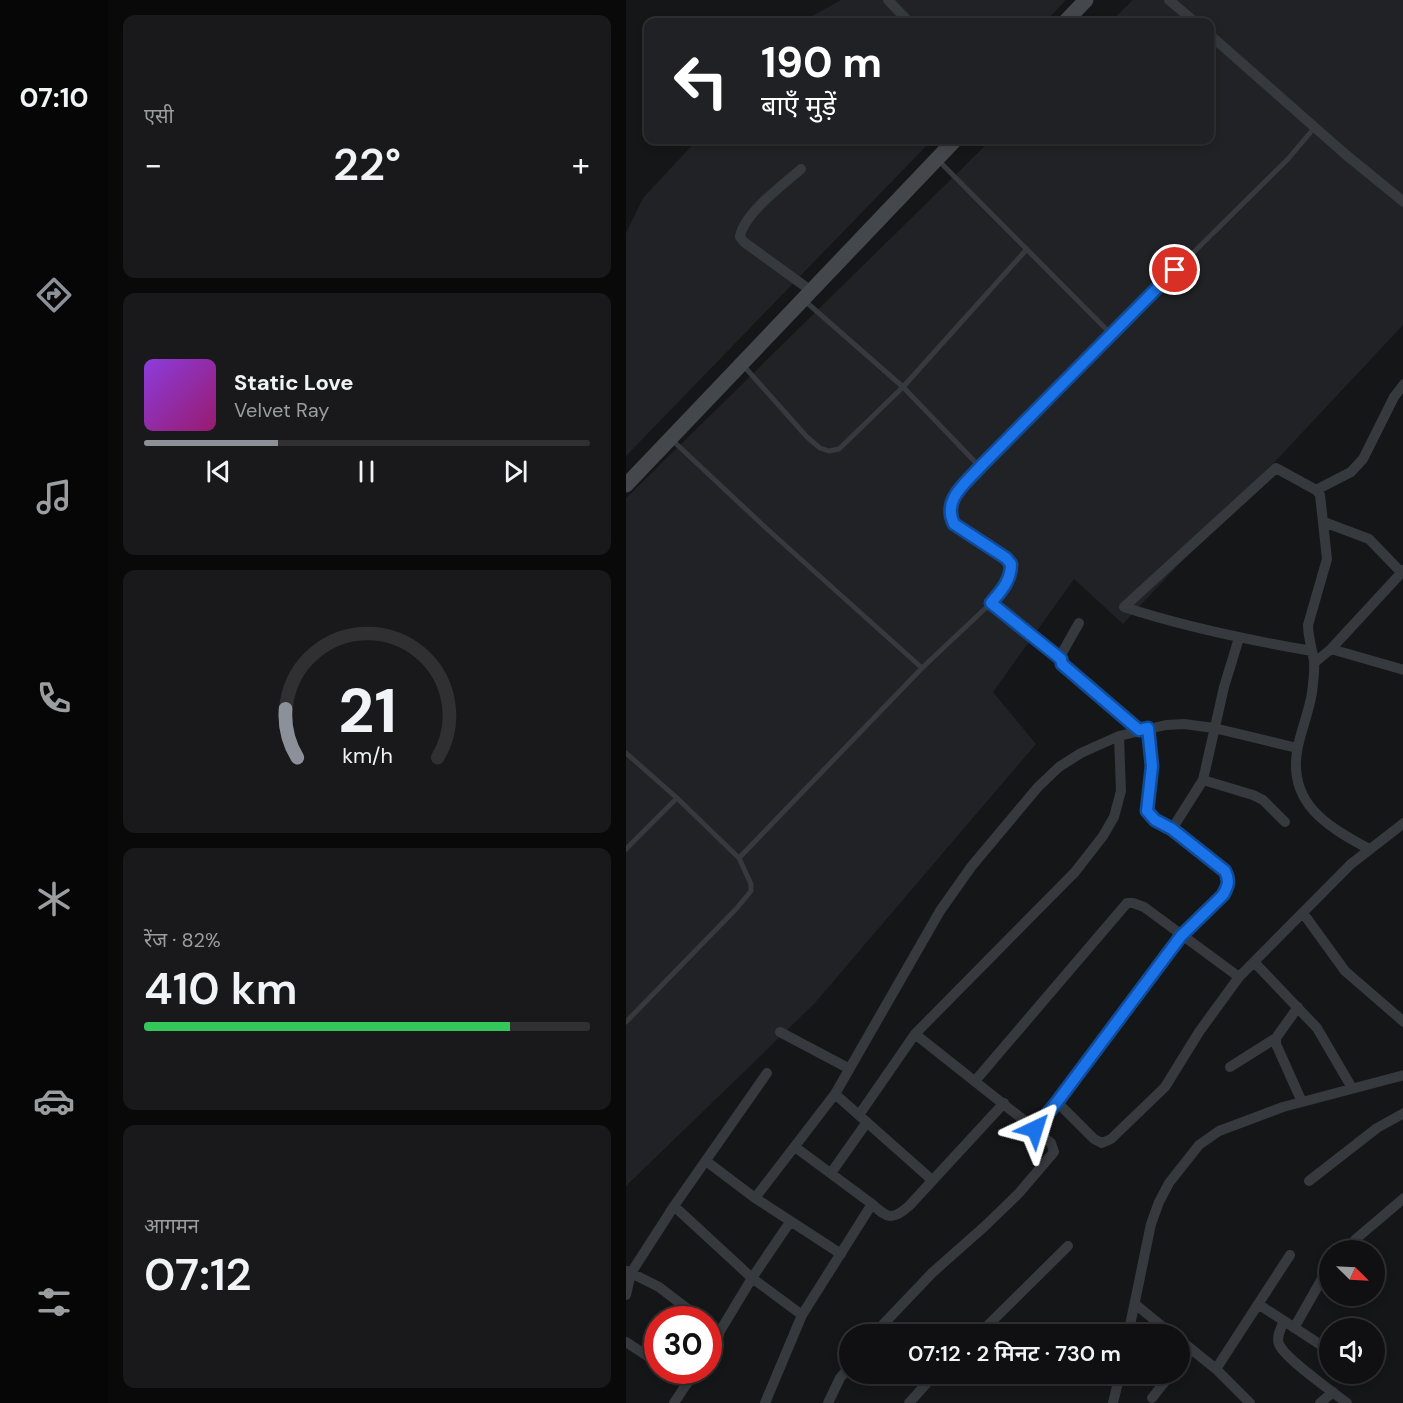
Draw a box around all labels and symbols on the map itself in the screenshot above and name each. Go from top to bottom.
pin [1149,244,1200,295]
position arrow [1003,1097,1067,1161]
north arrow [1319,1240,1385,1306]
speed limit sign: 30 [644,1306,722,1384]

